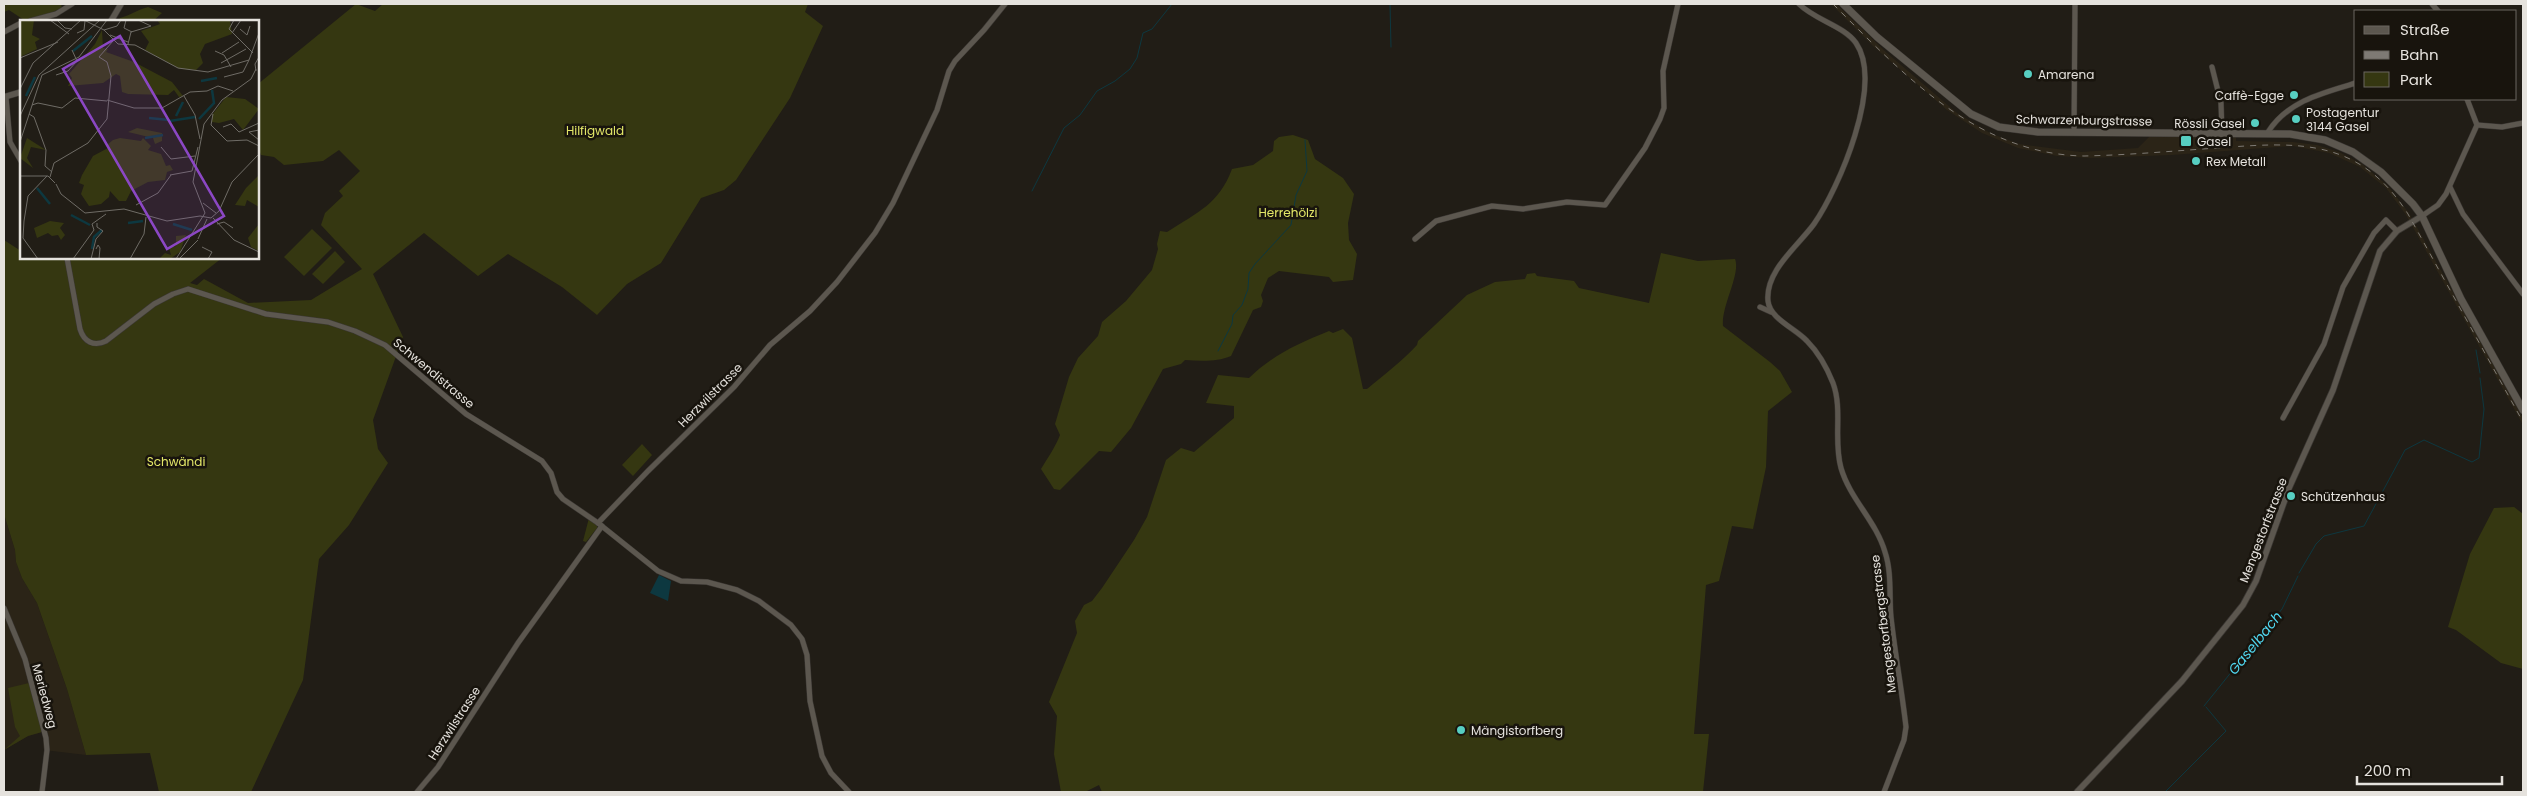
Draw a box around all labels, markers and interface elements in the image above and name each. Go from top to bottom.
legend [2354,10,2517,100]
text: Straße [2400,19,2450,40]
inset map [20,20,259,259]
text: Bahn [2400,44,2439,65]
place label: Amarena [2038,66,2094,83]
marker: Amarena [2022,68,2034,80]
text: Park [2400,69,2432,90]
place label: Caffè-Egge [2215,87,2284,104]
marker: Caffè-Egge [2288,89,2300,101]
place label: Postagentur 3144 Gasel [2306,104,2380,135]
street label: Schwarzenburgstrasse [2016,110,2152,130]
marker: Postagentur 3144 Gasel [2290,113,2302,125]
place label: Rössli Gasel [2174,115,2245,132]
marker: Rössli Gasel [2249,117,2261,129]
park label: Hilfigwald [566,122,624,139]
place label: Gasel [2197,133,2231,150]
marker: Gasel [2179,134,2193,148]
place label: Rex Metall [2206,153,2266,170]
marker: Rex Metall [2190,155,2202,167]
park label: Herrehölzi [1259,204,1317,221]
street label: Schwendistrasse [390,334,478,412]
street label: Herzwilstrasse [674,359,746,431]
park label: Schwändi [147,453,205,470]
street label: Mengestorfstrasse [2235,475,2291,585]
place label: Schützenhaus [2301,488,2385,505]
marker: Schützenhaus [2285,490,2297,502]
street label: Mengestorfbergstrasse [1866,554,1900,694]
water label: Gaselbach [2223,607,2287,679]
street label: Meriedweg [28,662,62,730]
street label: Herzwilstrasse [424,683,484,763]
place label: Mängistorfberg [1471,722,1563,739]
marker: Mängistorfberg [1455,724,1467,736]
scale bar [2357,754,2502,786]
text: 200 m [2364,760,2411,781]

